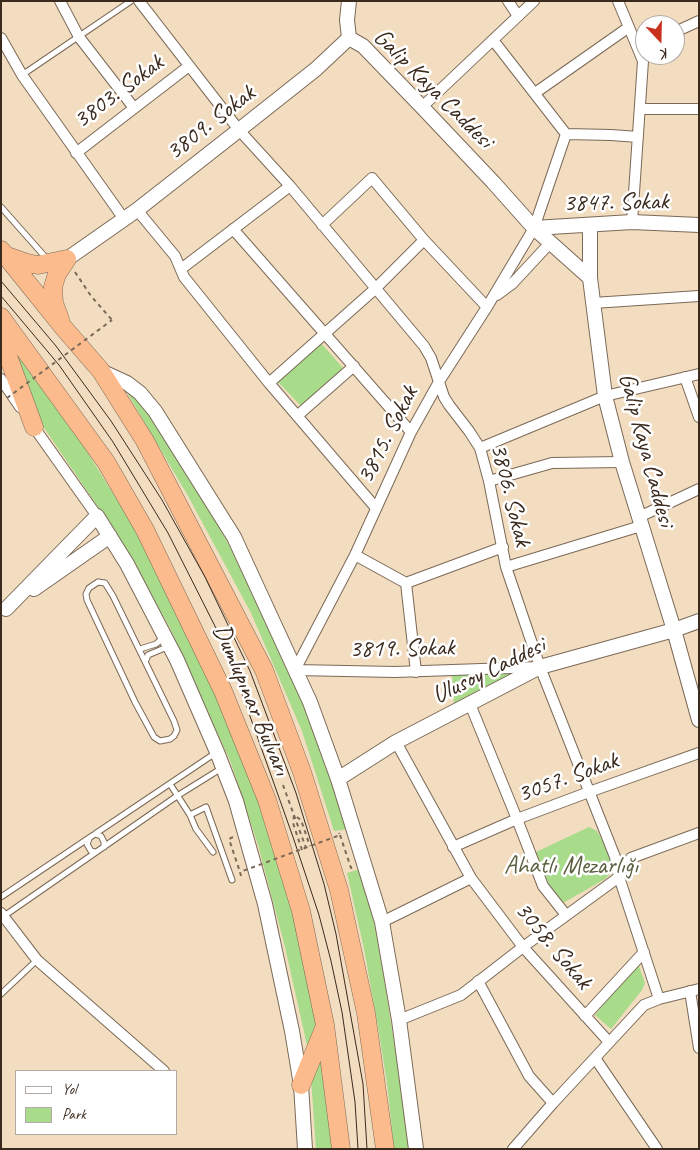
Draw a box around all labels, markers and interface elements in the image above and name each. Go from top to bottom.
north arrow [635,15,685,65]
street label: Galip Kaya Caddesi [367,23,499,155]
text: K [659,44,672,63]
street label: 3803. Sokak [68,48,170,136]
street label: 3809. Sokak [160,79,262,167]
street label: 3847. Sokak [563,187,669,219]
street label: Galip Kaya Caddesi [611,370,681,530]
street label: 3815. Sokak [351,381,425,489]
street label: 3806. Sokak [483,440,537,550]
street label: Dumlupınar Bulvarı [206,620,296,780]
street label: Ulusoy Caddesi [428,631,550,711]
street label: 3819. Sokak [349,633,455,665]
street label: 3057. Sokak [514,746,622,810]
park label: Ahatlı Mezarlığı [504,851,638,881]
street label: 3058. Sokak [508,896,598,996]
legend [15,1070,178,1135]
text: Yol [62,1080,77,1099]
text: Park [62,1105,86,1124]

